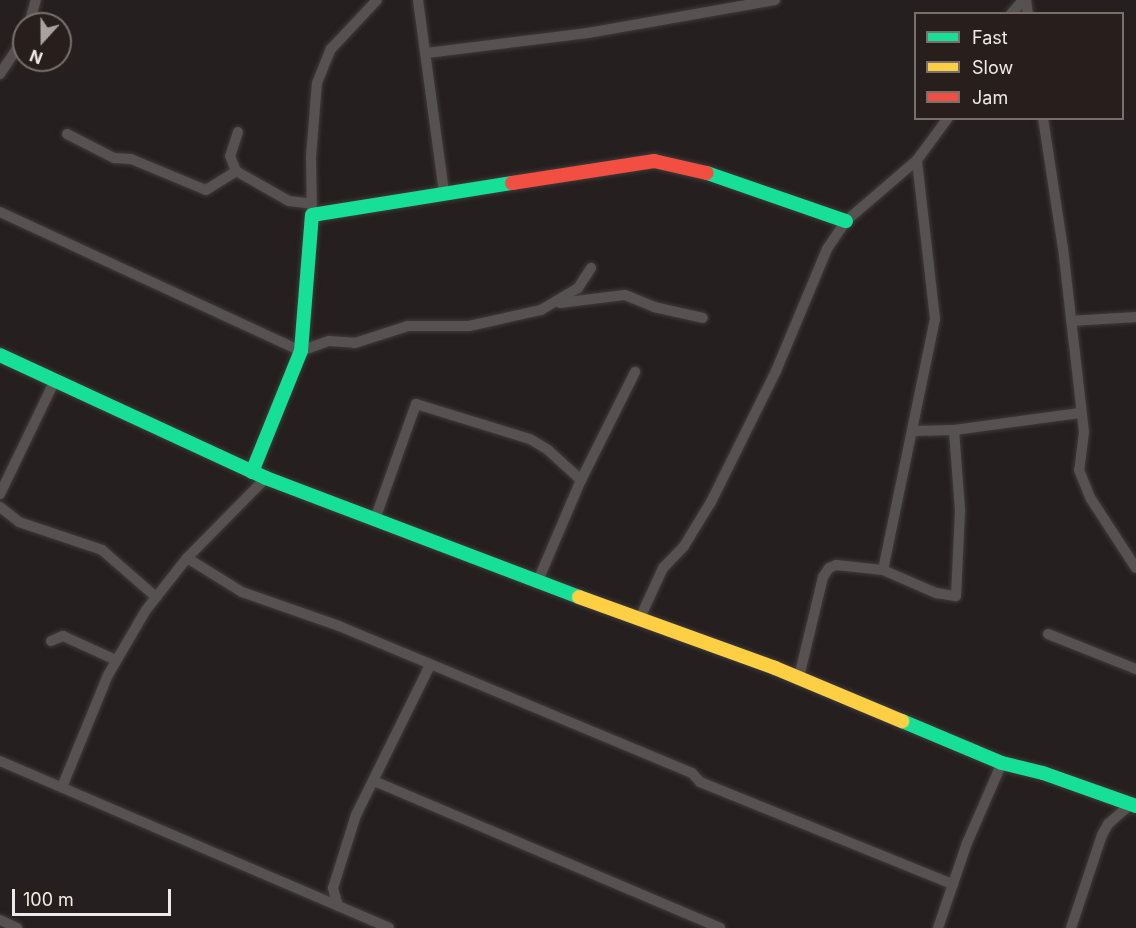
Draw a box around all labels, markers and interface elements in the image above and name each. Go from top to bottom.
north arrow [12,12,72,72]
legend [914,12,1124,120]
text: Fast [972,27,1008,48]
text: N [27,45,46,68]
text: Slow [972,57,1013,78]
text: Jam [972,87,1008,108]
scale bar [15,877,174,915]
text: 100 m [23,889,74,910]

